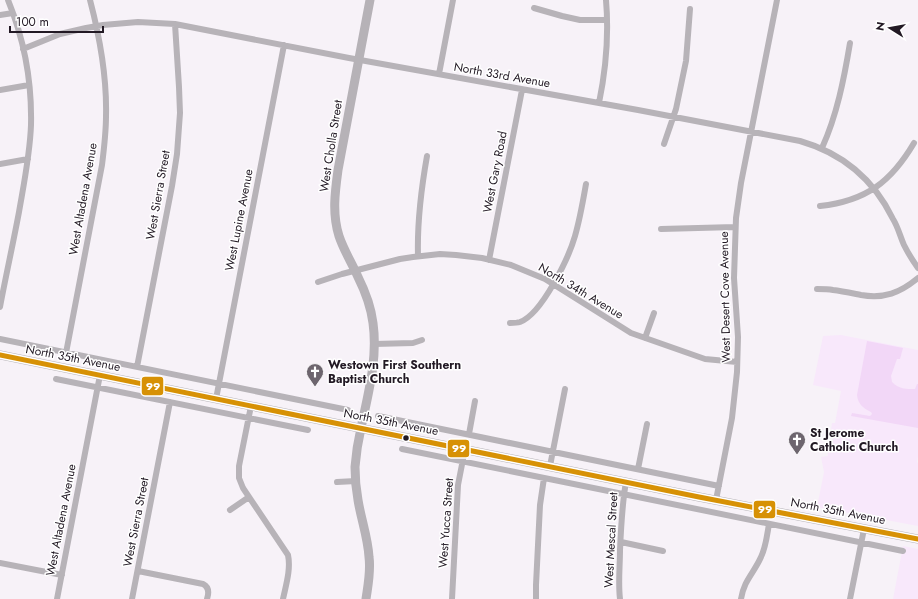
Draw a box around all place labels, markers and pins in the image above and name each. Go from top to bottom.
place label: Westown First Southern Baptist Church [328,356,461,388]
church icon: Westown First Southern Baptist Church [305,362,325,387]
place label: St Jerome Catholic Church [810,424,899,456]
church icon: St Jerome Catholic Church [787,430,807,455]
unlabelled marker [401,433,411,443]

